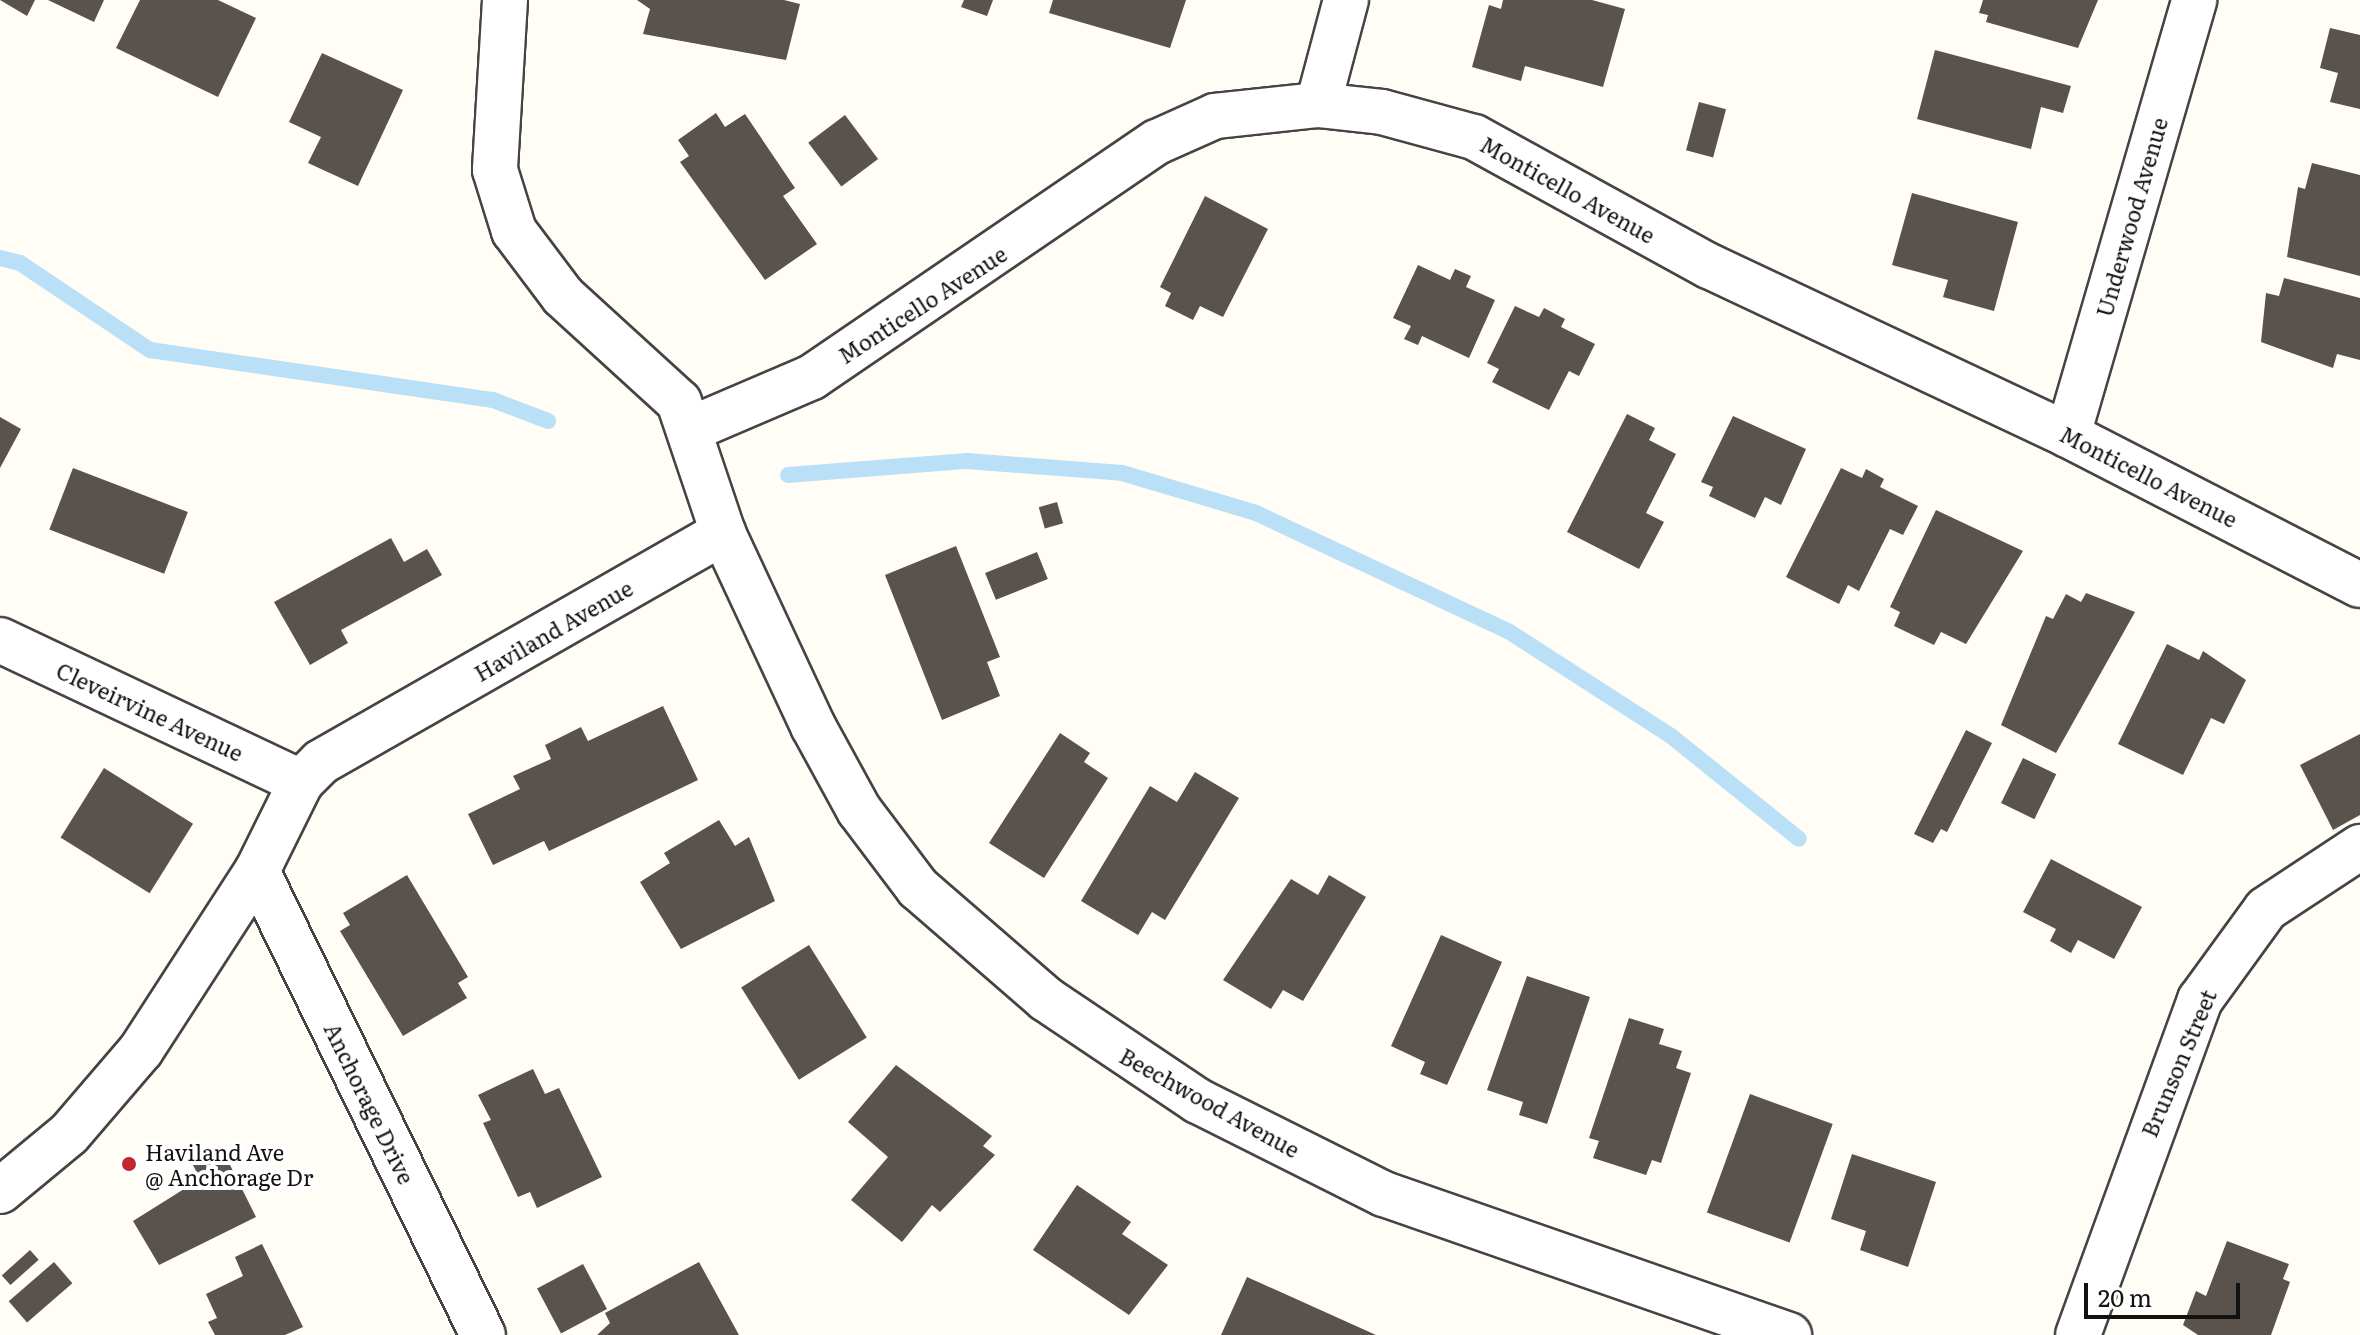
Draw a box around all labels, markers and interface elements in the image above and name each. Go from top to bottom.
street label: Underwood Avenue [2090,114,2172,320]
street label: Monticello Avenue [1476,130,1660,248]
street label: Monticello Avenue [833,240,1011,368]
street label: Monticello Avenue [2056,420,2242,532]
street label: Haviland Avenue [469,574,637,686]
street label: Cleveirvine Avenue [52,656,248,766]
street label: Brunson Street [2135,985,2221,1141]
street label: Anchorage Drive [320,1018,420,1188]
street label: Beechwood Avenue [1116,1042,1304,1162]
place label: Haviland Ave @ Anchorage Dr [145,1138,313,1190]
marker: Haviland Ave @ Anchorage Dr [120,1155,138,1173]
scale bar [2088,1267,2244,1317]
text: 20 m [2098,1279,2152,1314]

